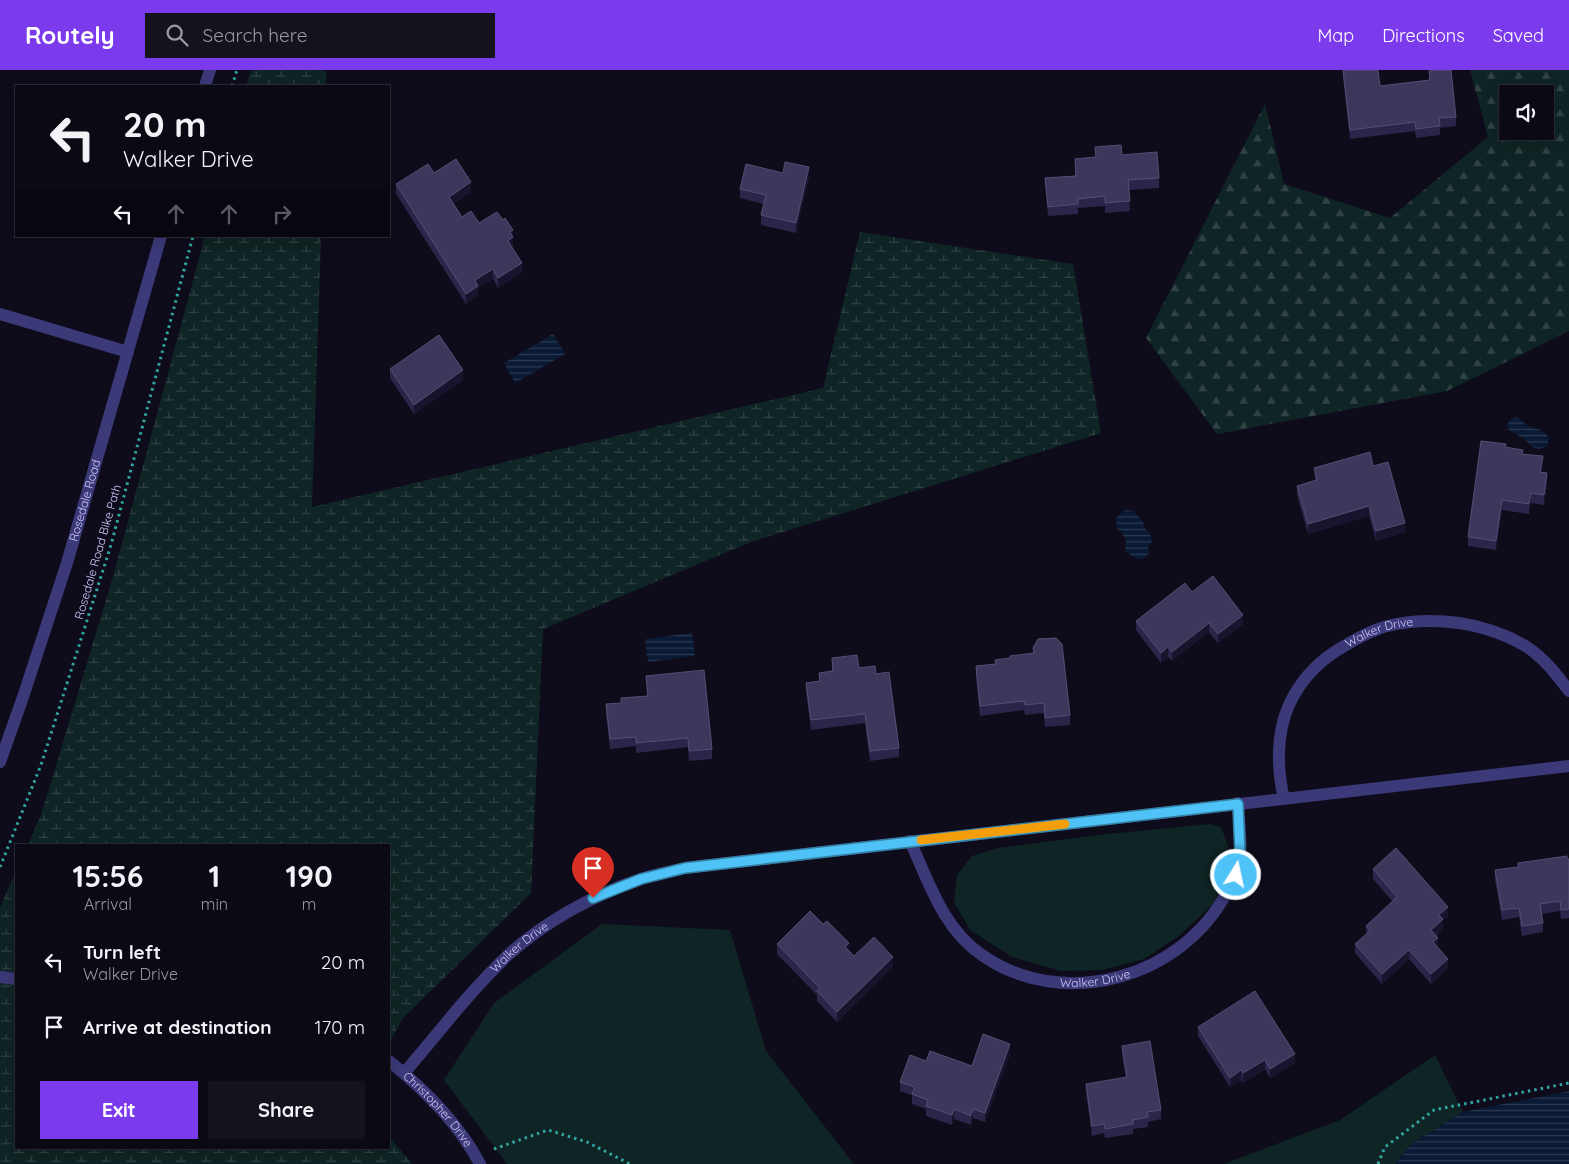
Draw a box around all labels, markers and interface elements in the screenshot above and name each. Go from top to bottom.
search box [145,13,495,58]
text: Routely [25,20,115,50]
icon: search [163,21,191,49]
text: Search here [203,23,307,47]
text: Map [1317,24,1354,47]
text: Directions [1382,24,1465,47]
text: Saved [1493,24,1544,47]
map controls [1499,85,1554,140]
button: sound [1499,85,1554,140]
text: 20 m [123,102,206,146]
icon: left [40,105,105,170]
text: Walker Drive [123,145,254,173]
icon: left [109,200,137,228]
icon: ahead [162,200,190,228]
icon: ahead [215,200,243,228]
icon: right [268,200,296,228]
street label: Rosedale Road [66,458,103,543]
street label: Rosedale Road Bike Path [71,483,124,621]
street label: Walker Drive [1342,614,1414,651]
pin [572,847,614,898]
position arrow [1209,848,1261,900]
icon: arrive [579,854,607,882]
text: 15:56 [72,857,143,895]
text: 1 [209,857,220,895]
text: 190 [285,857,333,895]
text: Arrival [84,894,132,914]
text: min [201,894,228,914]
text: m [302,894,316,914]
street label: Walker Drive [487,918,551,975]
text: Turn left [83,940,161,964]
icon: left [40,948,68,976]
text: 20 m [321,950,365,974]
text: Walker Drive [83,964,178,984]
street label: Walker Drive [1060,966,1132,990]
icon: arrive [40,1013,68,1041]
text: Arrive at destination [83,1015,272,1039]
text: 170 m [314,1015,365,1039]
street label: Christopher Drive [400,1068,476,1150]
button: Exit [40,1081,198,1139]
button: Share [208,1081,365,1139]

